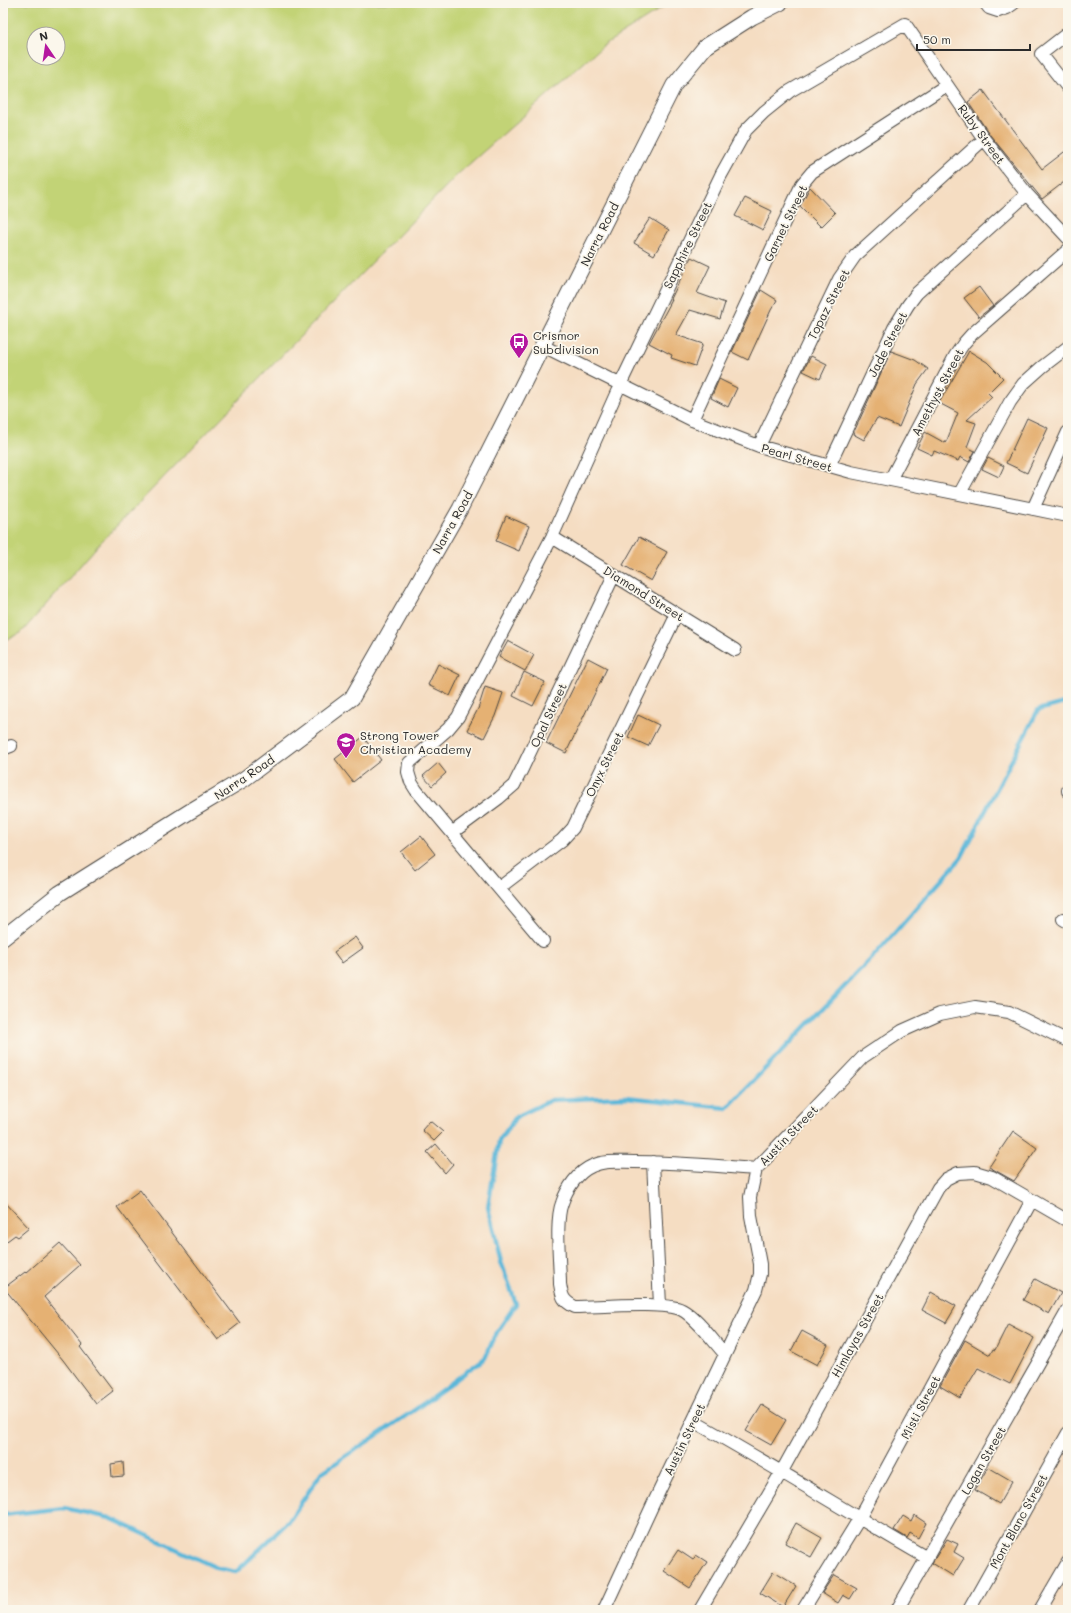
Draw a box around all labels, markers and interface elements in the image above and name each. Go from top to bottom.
north arrow [26,26,66,66]
scale bar [917,26,1030,52]
text: N [38,28,49,44]
text: 50 m [923,31,951,47]
street label: Ruby Street [955,101,1009,167]
street label: Garnet Street [759,182,811,264]
street label: Narra Road [576,199,622,269]
street label: Sapphire Street [659,199,715,291]
street label: Topaz Street [803,266,853,342]
street label: Jade Street [864,309,910,379]
place label: Crismor Subdivision [533,327,599,357]
bus stop icon: Crismor Subdivision [508,331,530,359]
street label: Amethyst Street [907,346,967,438]
street label: Pearl Street [760,439,834,475]
street label: Narra Road [428,487,476,556]
street label: Diamond Street [601,562,687,624]
street label: Opal Street [526,680,570,750]
place label: Strong Tower Christian Academy [360,727,471,757]
street label: Onyx Street [581,729,627,799]
school or university icon: Strong Tower Christian Academy [335,731,357,759]
street label: Narra Road [211,751,278,803]
street label: Austin Street [755,1101,821,1169]
street label: Himlayas Street [827,1290,887,1380]
street label: Misti Street [896,1372,944,1442]
street label: Austin Street [660,1400,708,1478]
street label: Logan Street [957,1423,1009,1497]
street label: Mont Blanc Street [985,1471,1051,1571]

